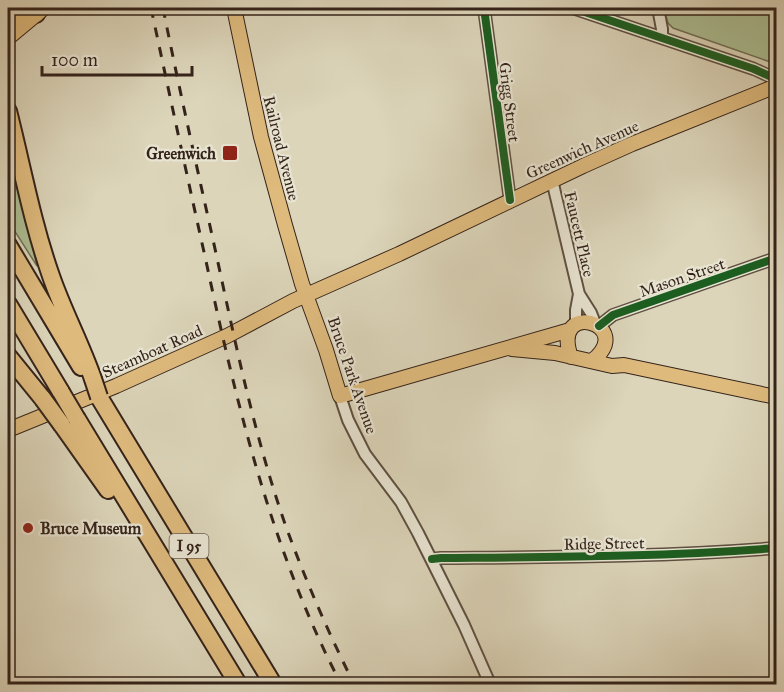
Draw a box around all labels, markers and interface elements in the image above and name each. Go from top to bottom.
scale bar [42,39,192,77]
text: 100 m [51,49,98,71]
street label: Grigg Street [494,61,524,143]
street label: Railroad Avenue [259,94,304,203]
street label: Greenwich Avenue [523,116,642,183]
place label: Greenwich [146,144,216,163]
marker: Greenwich [221,144,239,162]
street label: Faucett Place [560,189,599,279]
street label: Mason Street [637,254,728,301]
street label: Bruce Park Avenue [324,314,382,436]
street label: Steamboat Road [99,321,205,382]
place label: Bruce Museum [40,519,142,538]
marker: Bruce Museum [21,521,35,535]
street label: Ridge Street [563,533,645,555]
road number: I 95 [170,534,208,558]

